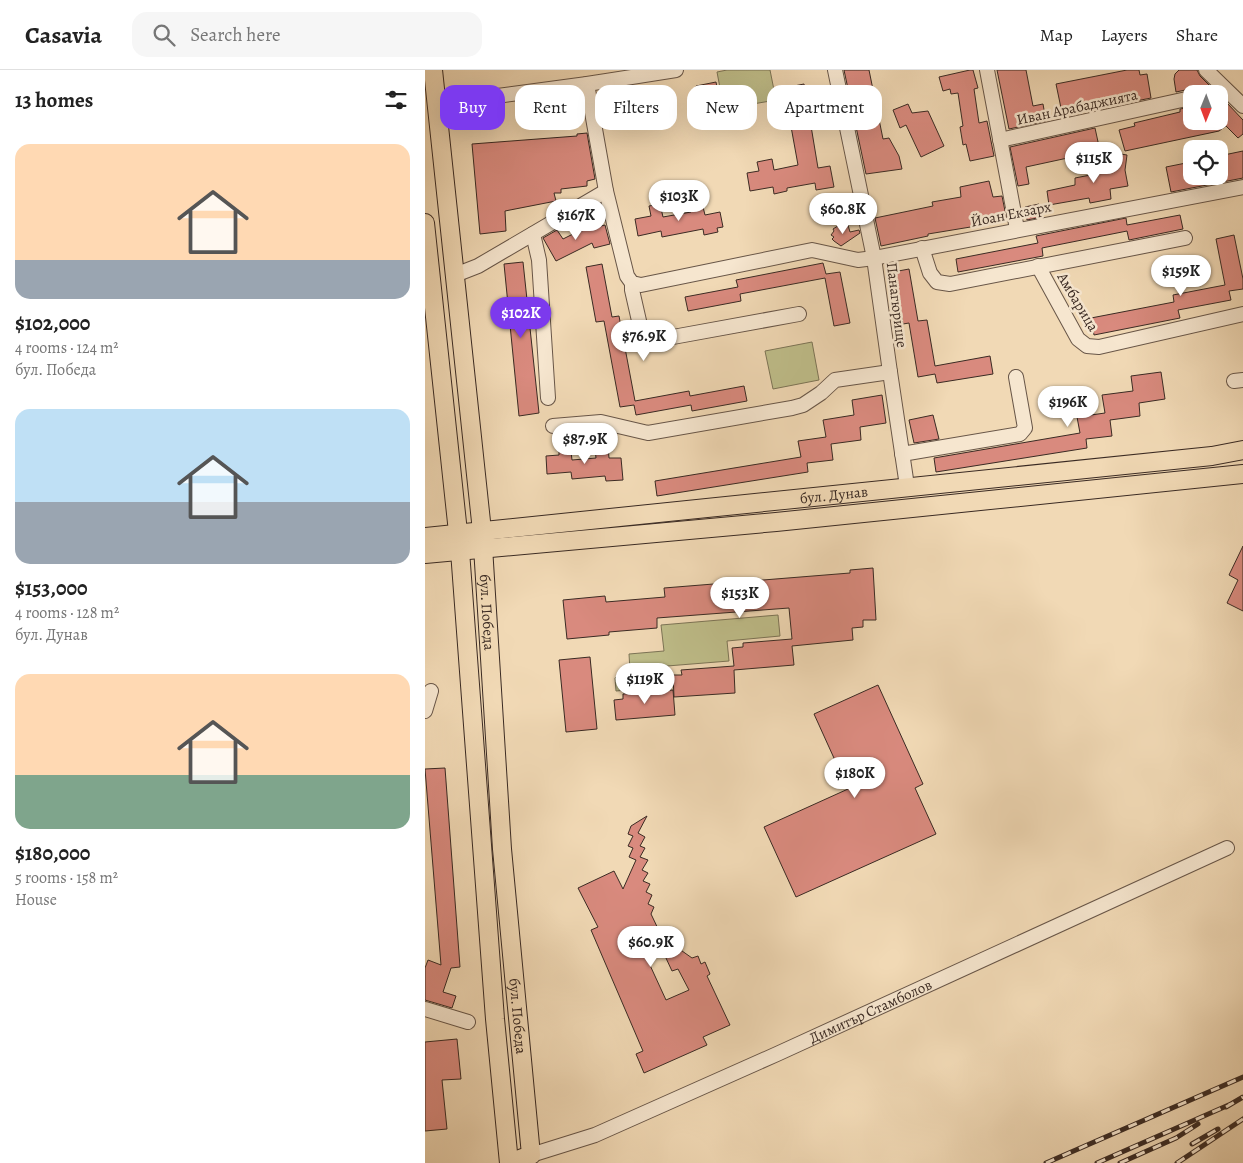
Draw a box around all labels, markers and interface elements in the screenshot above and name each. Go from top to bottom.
search box [132,12,482,57]
text: Casavia [25,19,102,51]
icon: search [150,21,178,49]
text: Search here [190,22,281,48]
text: Map [1040,23,1073,47]
text: Layers [1101,23,1148,47]
text: Share [1176,23,1218,47]
street label: Иван Арабаджията [1015,84,1139,130]
chip: Buy [440,85,505,130]
chip: Rent [515,85,585,130]
chip: Filters [595,85,677,130]
chip: New [687,85,757,130]
chip: Apartment [767,85,882,130]
north arrow [1183,85,1227,130]
map controls [1183,85,1228,185]
text: 13 homes [15,86,93,114]
icon: filters [382,86,410,114]
button: locate [1183,140,1228,185]
pin: $115K [1059,142,1129,184]
text: $115K [1076,147,1112,169]
icon: home [168,177,258,267]
pin: $103K [644,180,714,222]
text: $103K [660,185,698,207]
pin: $60.8K [802,192,884,235]
street label: Йоан Екзарх [969,196,1054,232]
pin: $167K [541,198,611,241]
text: $60.8K [820,198,866,220]
text: $167K [557,204,595,226]
pin: $159K [1146,254,1216,297]
text: $159K [1162,260,1200,282]
street label: Панагюрище [882,261,912,349]
street label: Амбарица [1052,268,1103,335]
pin: $102K [486,296,556,339]
text: $102K [501,302,541,324]
text: $102,000 [15,309,90,337]
pin: $76.9K [603,320,685,362]
text: $76.9K [622,325,666,347]
text: 4 rooms · 124 m² [15,337,119,359]
text: бул. Победа [15,359,96,381]
pin: $196K [1033,386,1103,428]
text: $196K [1049,391,1087,413]
pin: $87.9K [544,422,626,465]
text: $87.9K [563,428,607,450]
icon: home [168,442,258,532]
street label: бул. Дунав [799,481,869,508]
text: $153,000 [15,574,88,602]
street label: бул. Победа [475,574,499,651]
pin: $153K [705,576,775,619]
text: $153K [721,582,759,604]
text: 4 rooms · 128 m² [15,602,119,624]
text: бул. Дунав [15,624,88,646]
pin: $119K [610,662,680,705]
text: $119K [627,668,663,690]
icon: home [168,707,258,797]
pin: $180K [820,756,890,799]
text: $180K [835,762,875,784]
text: $180,000 [15,839,90,867]
text: 5 rooms · 158 m² [15,867,118,889]
text: House [15,889,57,911]
pin: $60.9K [610,926,692,968]
text: $60.9K [628,931,674,953]
street label: Димитър Стамболов [806,974,935,1048]
street label: бул. Победа [504,977,531,1055]

